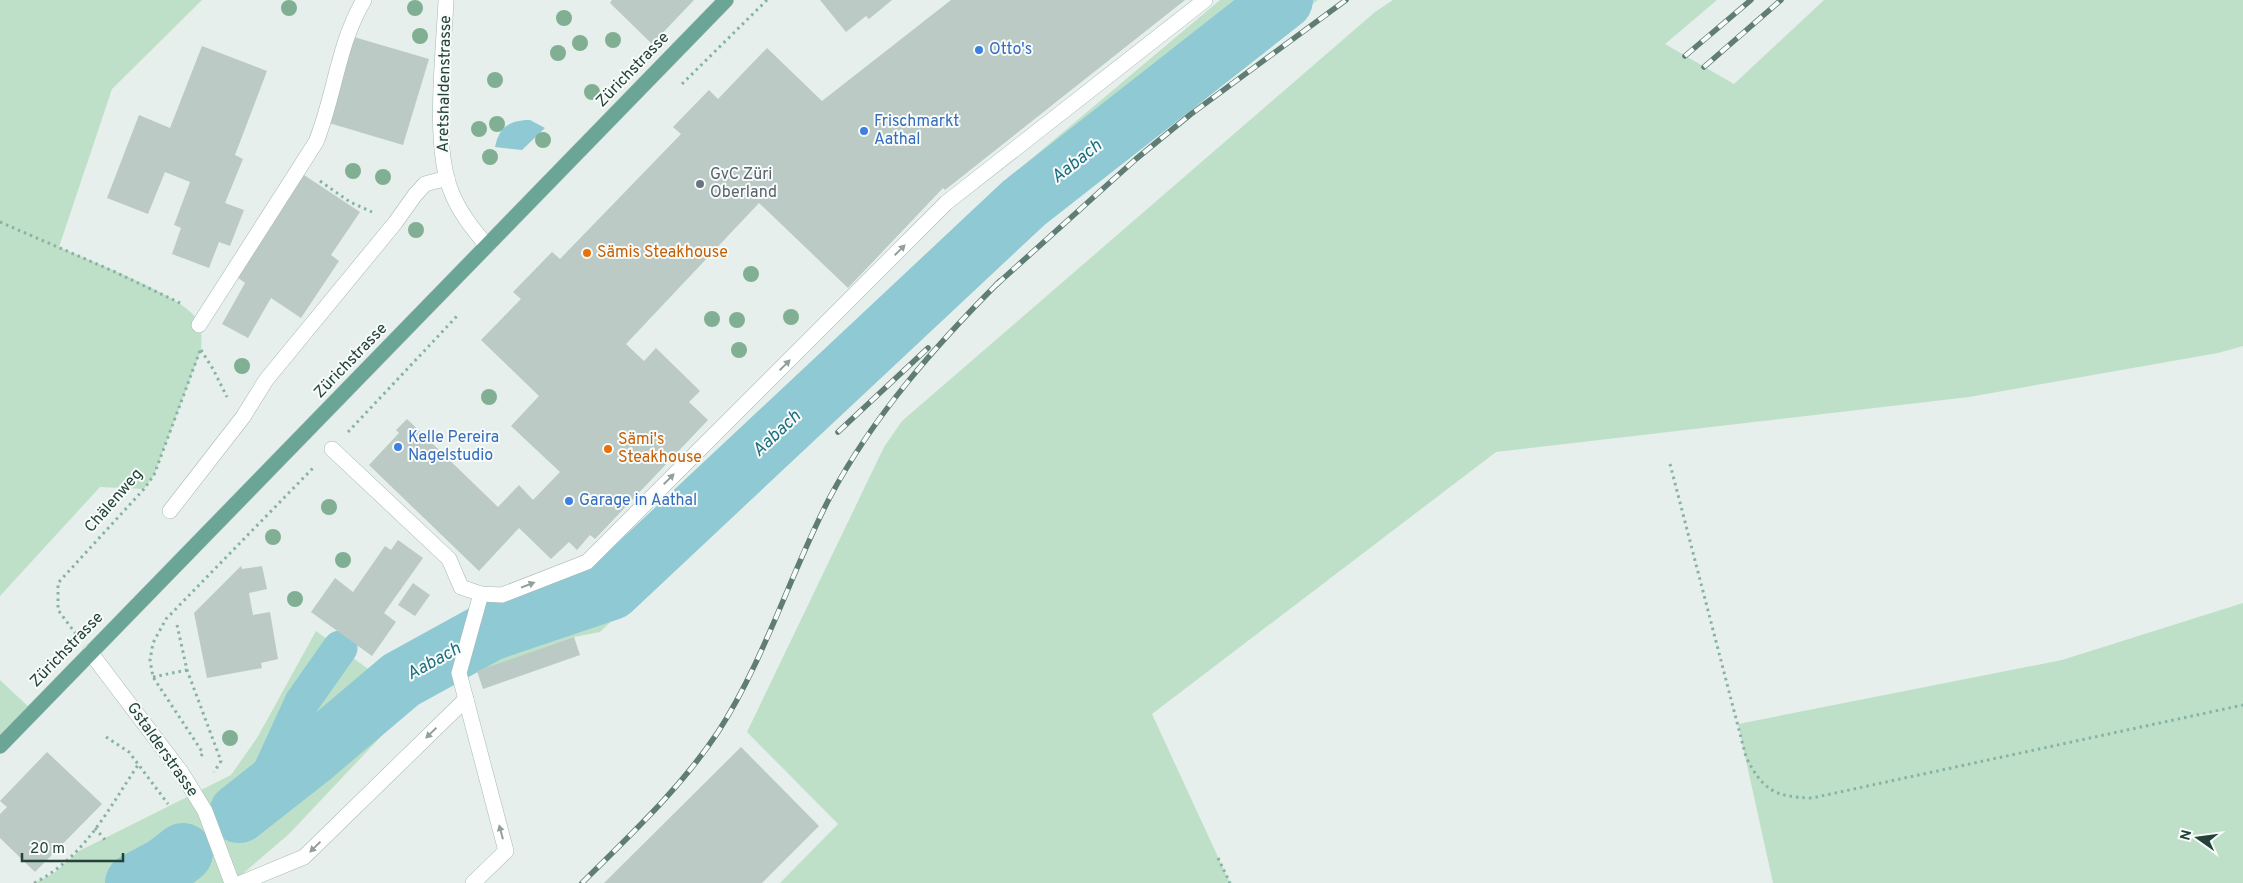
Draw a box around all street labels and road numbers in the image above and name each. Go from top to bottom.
street label: Aretshaldenstrasse [434,15,456,153]
street label: Zürichstrasse [592,28,674,112]
street label: Zürichstrasse [310,319,392,403]
street label: Chälenweg [81,465,147,537]
street label: Zürichstrasse [26,608,108,692]
street label: Gstalderstrasse [122,699,202,801]

